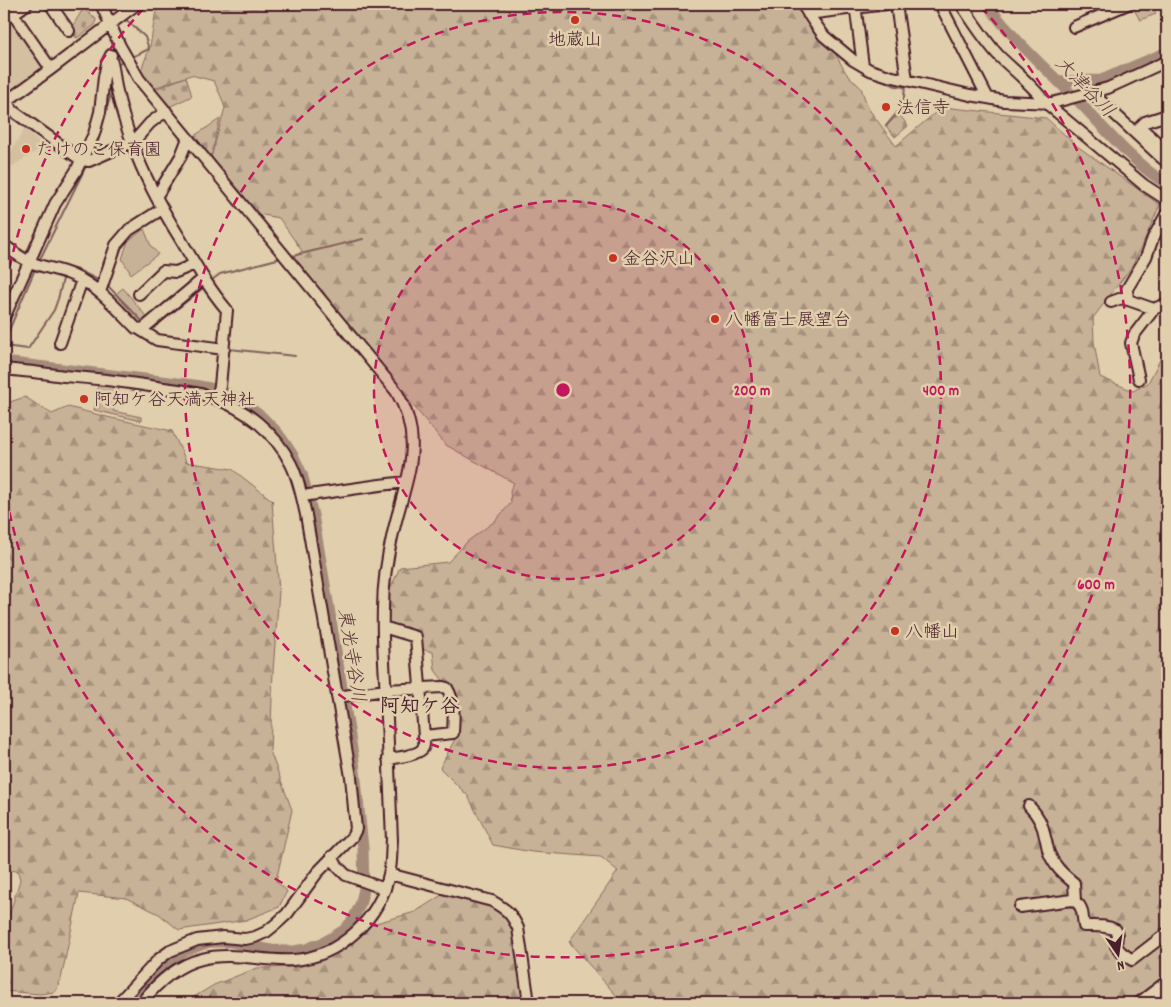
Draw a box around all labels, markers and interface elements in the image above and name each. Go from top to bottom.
marker: 地蔵山 [569,14,581,26]
place label: 地蔵山 [548,29,602,54]
water label: 大津谷川 [1047,52,1120,125]
place label: 法信寺 [896,97,950,122]
marker: 法信寺 [880,101,892,113]
place label: たけのこ保育園 [36,139,162,164]
marker: たけのこ保育園 [20,143,32,155]
place label: 金谷沢山 [623,248,695,273]
marker: 金谷沢山 [607,252,619,264]
place label: 八幡富士展望台 [725,309,851,334]
marker: 八幡富士展望台 [709,313,721,325]
centre of rings [554,381,572,399]
text: 200 m [734,381,770,403]
text: 400 m [923,381,959,403]
place label: 阿知ケ谷天満天神社 [94,389,256,414]
marker: 阿知ケ谷天満天神社 [78,393,90,405]
text: 600 m [1077,575,1115,597]
water label: 東光寺谷川 [329,607,370,705]
place label: 八幡山 [905,621,959,646]
marker: 八幡山 [889,625,901,637]
district label: 阿知ケ谷 [380,694,460,722]
north arrow [1094,930,1144,980]
text: N [1115,954,1126,975]

